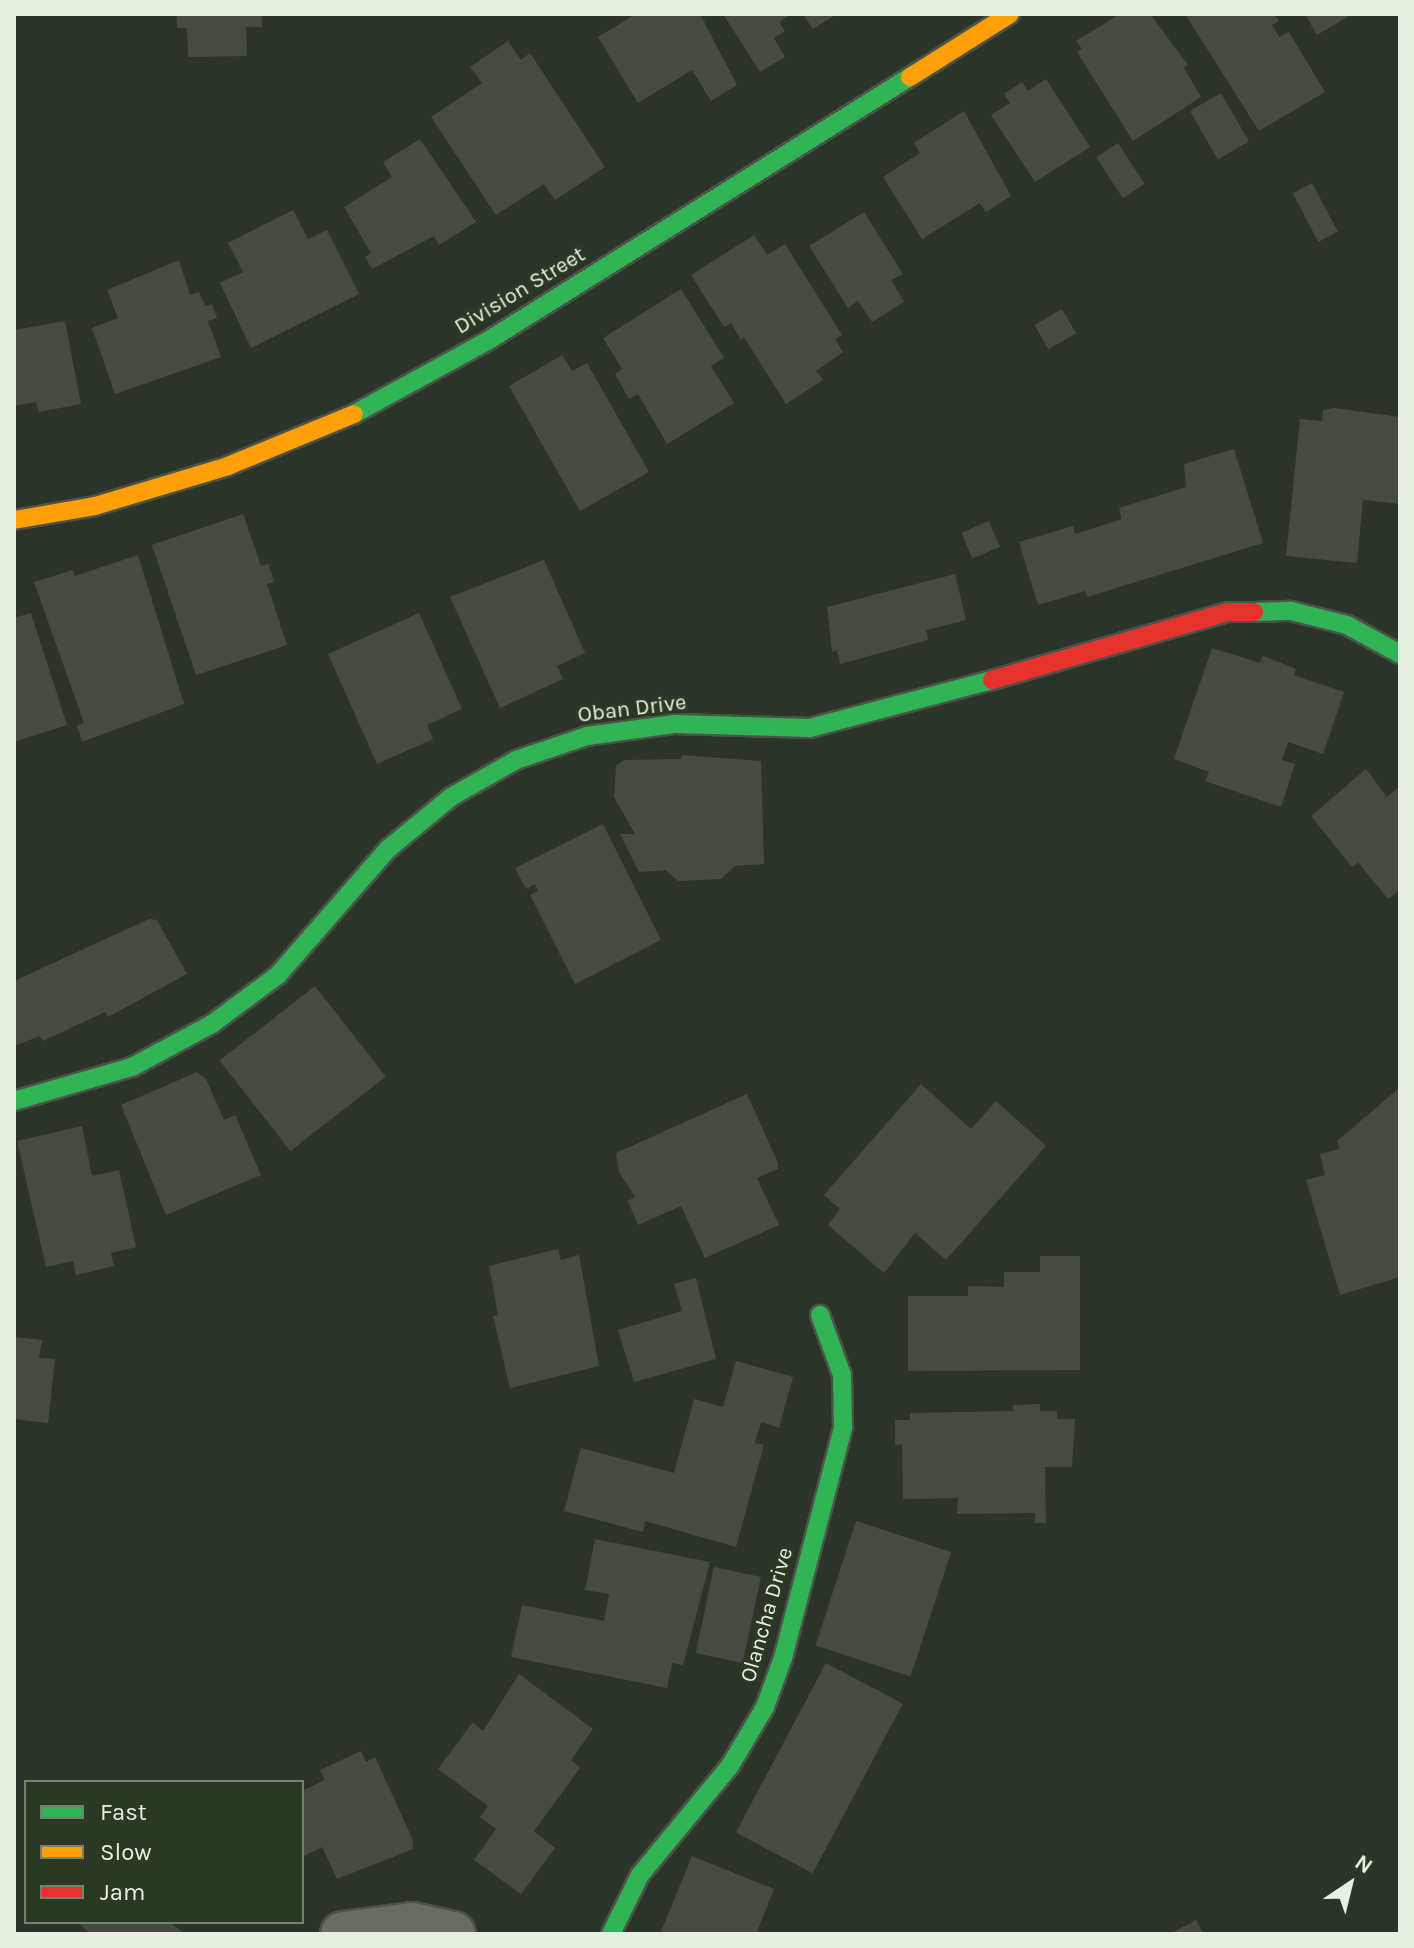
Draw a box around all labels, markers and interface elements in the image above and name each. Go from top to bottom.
street label: Division Street [450,242,590,340]
street label: Oban Drive [576,689,688,729]
street label: Olancha Drive [735,1545,799,1685]
legend [24,1780,304,1924]
text: Fast [100,1798,147,1826]
text: Slow [100,1838,152,1866]
north arrow [1310,1844,1390,1924]
text: N [1350,1849,1378,1880]
text: Jam [100,1878,145,1906]

